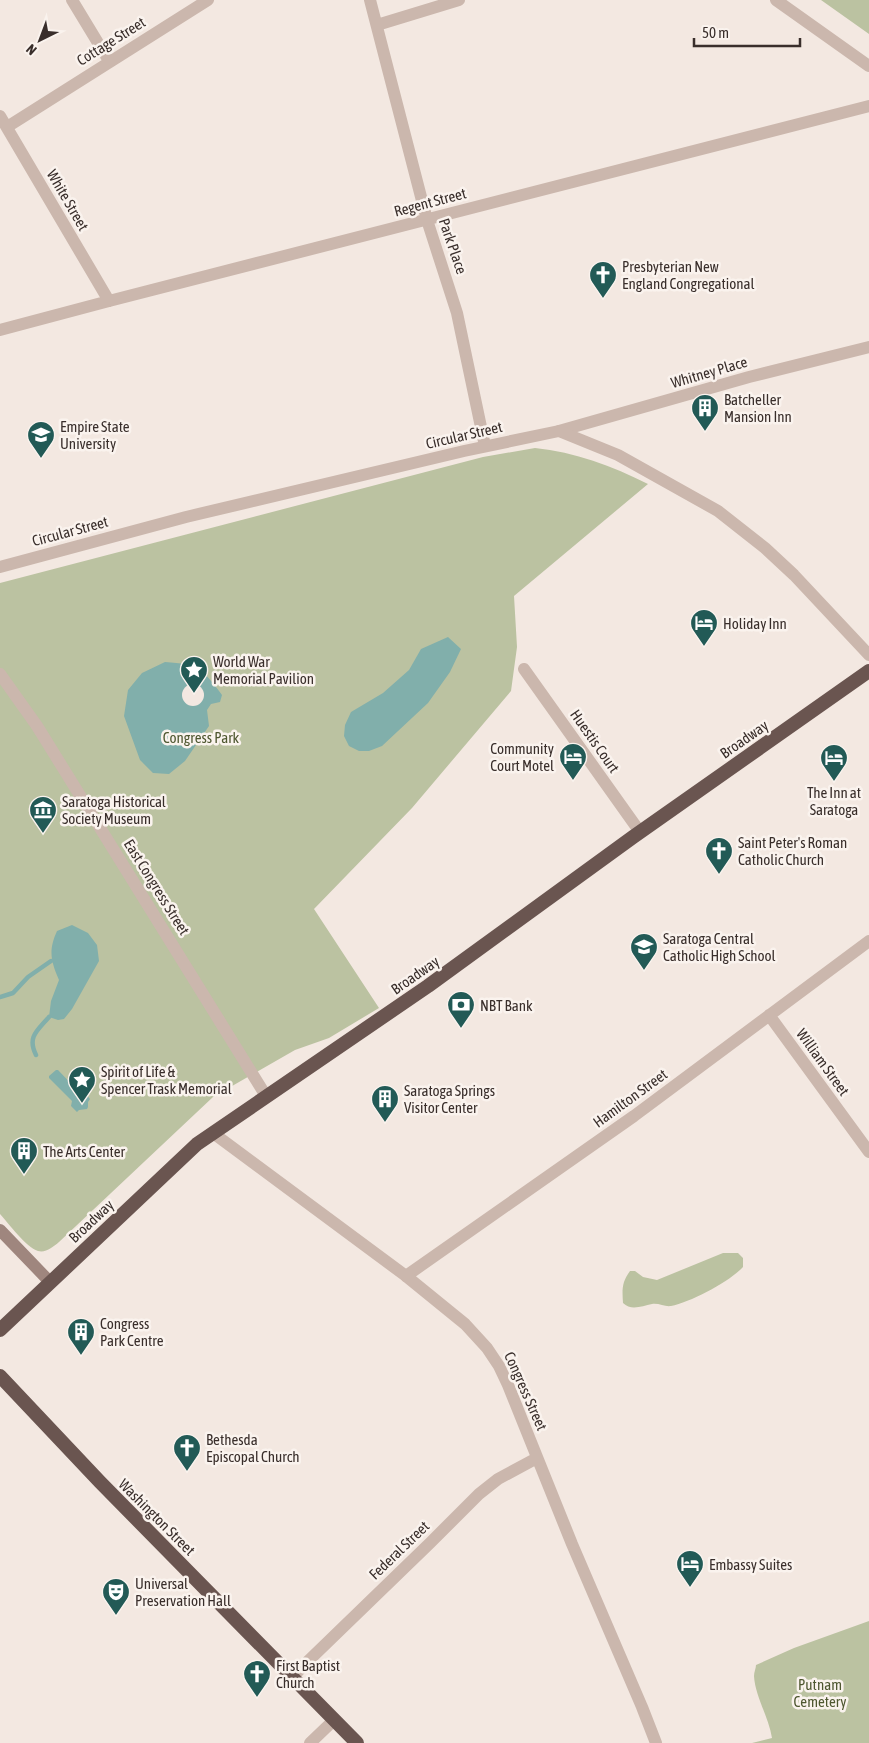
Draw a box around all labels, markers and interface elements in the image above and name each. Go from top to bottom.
street label: Cottage Street [74,13,148,69]
north arrow [15,15,65,65]
scale bar [694,15,800,47]
text: 50 m [702,24,729,41]
text: N [23,41,40,58]
street label: White Street [44,167,92,233]
street label: Regent Street [392,184,468,220]
street label: Park Place [436,216,471,276]
place label: Presbyterian New England Congregational [622,258,754,292]
church icon: Presbyterian New England Congregational [588,260,618,299]
street label: Whitney Place [669,353,749,391]
place label: Batcheller Mansion Inn [724,391,792,425]
building icon: Batcheller Mansion Inn [690,393,720,432]
place label: Empire State University [60,418,130,452]
street label: Circular Street [424,418,504,452]
school or university icon: Empire State University [26,420,56,459]
street label: Circular Street [30,513,110,549]
hotel icon: Holiday Inn [689,608,719,647]
place label: Holiday Inn [723,615,787,632]
place label: World War Memorial Pavilion [213,653,314,687]
place icon: World War Memorial Pavilion [179,655,209,694]
street label: Huestis Court [567,706,623,776]
street label: Broadway [717,716,771,762]
park label: Congress Park [163,729,240,746]
place label: Community Court Motel [490,740,554,774]
hotel icon: Community Court Motel [558,742,588,781]
hotel icon: The Inn at Saratoga [819,743,849,782]
place label: The Inn at Saratoga [807,784,861,818]
place label: Saratoga Historical Society Museum [62,793,166,827]
museum icon: Saratoga Historical Society Museum [28,795,58,834]
place label: Saint Peter's Roman Catholic Church [738,834,847,868]
street label: East Congress Street [121,836,193,938]
church icon: Saint Peter's Roman Catholic Church [704,836,734,875]
place label: Saratoga Central Catholic High School [663,930,776,964]
school or university icon: Saratoga Central Catholic High School [629,932,659,971]
street label: Broadway [388,952,442,998]
bank icon: NBT Bank [446,990,476,1029]
place label: NBT Bank [480,997,533,1014]
street label: William Street [793,1025,853,1099]
place label: Spirit of Life & Spencer Trask Memorial [101,1063,232,1097]
place icon: Spirit of Life & Spencer Trask Memorial [67,1065,97,1104]
street label: Hamilton Street [590,1065,670,1131]
place label: Saratoga Springs Visitor Center [404,1082,495,1116]
building icon: Saratoga Springs Visitor Center [370,1084,400,1123]
building icon: The Arts Center [9,1136,39,1175]
place label: The Arts Center [43,1143,126,1160]
street label: Broadway [65,1196,117,1246]
place label: Congress Park Centre [100,1315,164,1349]
building icon: Congress Park Centre [66,1317,96,1356]
street label: Congress Street [501,1349,551,1433]
place label: Bethesda Episcopal Church [206,1431,299,1465]
church icon: Bethesda Episcopal Church [172,1433,202,1472]
street label: Washington Street [115,1475,199,1559]
street label: Federal Street [366,1517,432,1583]
hotel icon: Embassy Suites [675,1549,705,1588]
place label: Embassy Suites [709,1556,792,1573]
place label: Universal Preservation Hall [135,1575,231,1609]
theatre icon: Universal Preservation Hall [101,1577,131,1616]
place label: First Baptist Church [276,1657,340,1691]
church icon: First Baptist Church [242,1659,272,1698]
park label: Putnam Cemetery [794,1676,846,1710]

